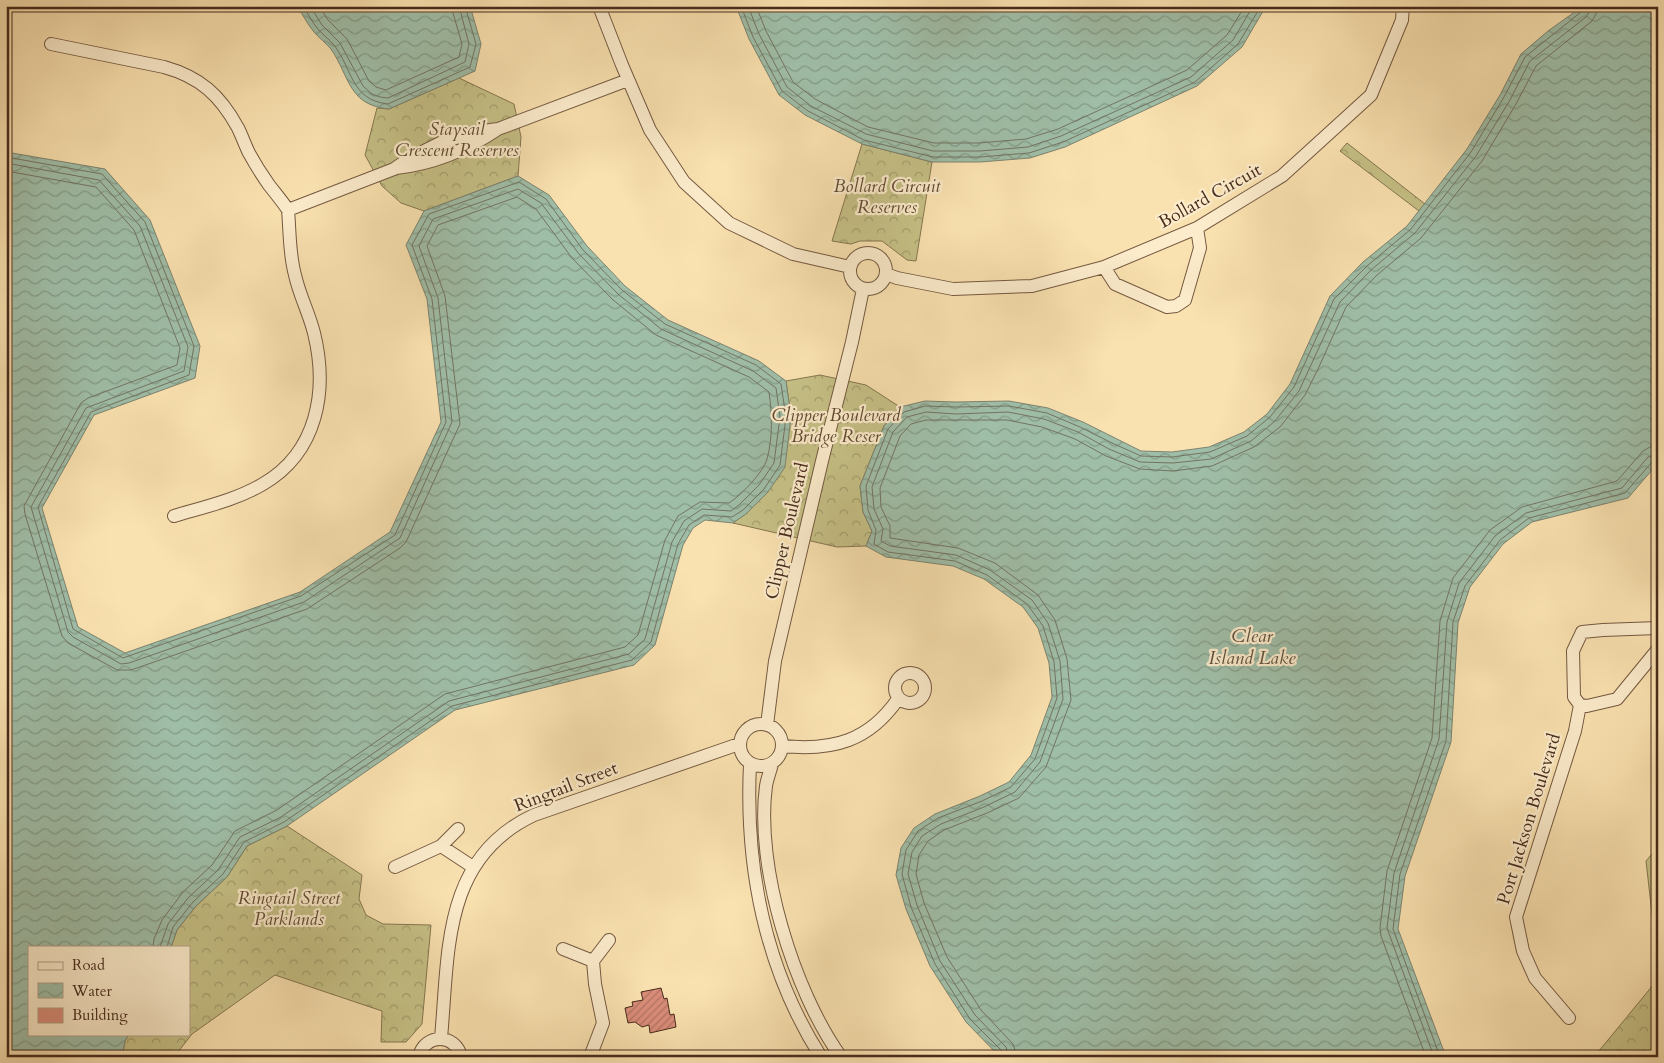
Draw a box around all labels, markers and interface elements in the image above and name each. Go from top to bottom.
park label: Staysail Crescent Reserves [395,117,519,163]
street label: Bollard Circuit [1154,157,1266,235]
park label: Bollard Circuit Reserves [834,174,941,220]
park label: Clipper Boulevard Bridge Reser [772,403,902,449]
street label: Clipper Boulevard [759,460,815,602]
water label: Clear Island Lake [1208,623,1296,671]
street label: Port Jackson Boulevard [1491,730,1567,908]
street label: Ringtail Street [511,756,622,818]
park label: Ringtail Street Parklands [238,886,341,932]
legend [28,946,190,1036]
text: Road [72,955,105,975]
text: Water [71,981,113,1001]
text: Building [72,1005,128,1025]

